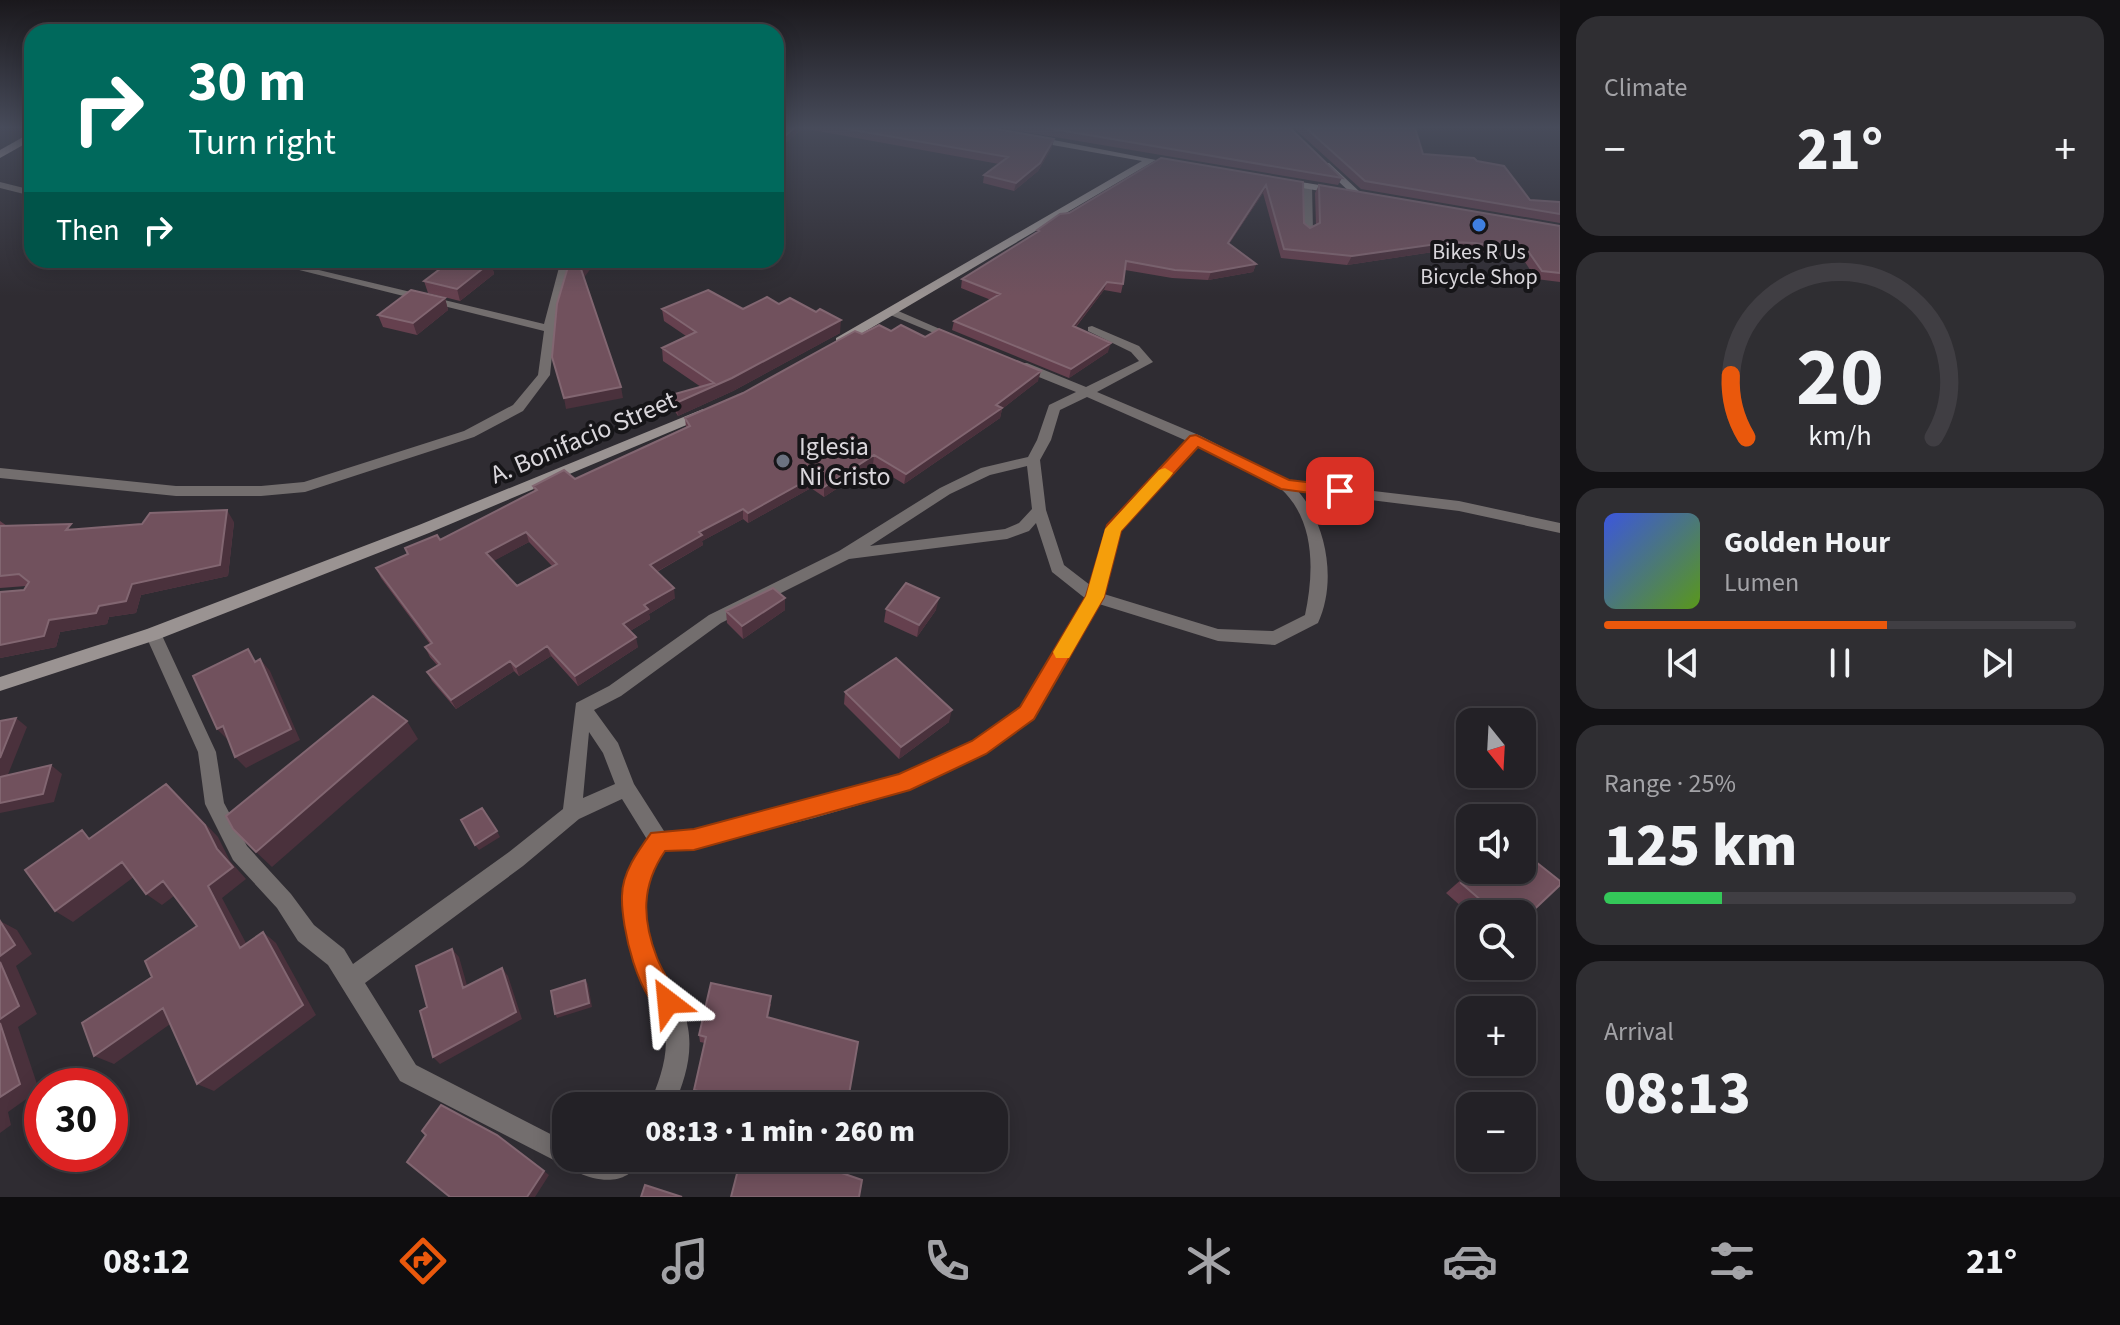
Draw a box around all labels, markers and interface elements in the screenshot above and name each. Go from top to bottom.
text: 30 m [188,43,306,122]
icon: right [56,56,160,160]
text: Climate [1604,69,1688,106]
text: 21° [1797,108,1883,193]
text: Turn right [188,117,336,168]
text: − [1604,119,1626,182]
text: + [2054,119,2076,182]
icon: right [136,208,180,252]
text: Then [56,209,120,252]
marker: Bikes R Us Bicycle Shop [1470,216,1488,234]
place label: Bikes R Us Bicycle Shop [1420,236,1538,293]
text: 20 [1796,319,1884,437]
street label: A. Bonifacio Street [485,382,682,493]
text: km/h [1808,416,1872,456]
place label: Iglesia Ni Cristo [799,428,891,495]
marker: Iglesia Ni Cristo [774,452,792,470]
pin [1306,457,1374,525]
icon: arrive [1318,469,1362,513]
text: Golden Hour [1724,521,1890,564]
text: Lumen [1724,564,1799,601]
icon: previous [1661,641,1705,685]
icon: pause [1818,641,1862,685]
icon: next [1975,641,2019,685]
north arrow [1456,708,1536,788]
map controls [1456,708,1536,1172]
text: Range · 25% [1604,765,1736,802]
button: sound [1456,804,1536,884]
text: 125 km [1604,804,1797,889]
button: search [1456,900,1536,980]
position arrow [626,960,710,1044]
button: + [1456,996,1536,1076]
text: Arrival [1604,1013,1674,1050]
text: 08:13 [1604,1052,1751,1137]
speed limit sign: 30 [24,1068,128,1172]
button: − [1456,1092,1536,1172]
text: 08:13 · 1 min · 260 m [645,1110,915,1153]
icon: directions [395,1233,451,1289]
icon: music [657,1233,713,1289]
icon: phone [919,1233,975,1289]
icon: climate [1181,1233,1237,1289]
icon: car [1442,1233,1498,1289]
icon: filters [1704,1233,1760,1289]
text: 08:12 [103,1236,190,1287]
text: 21° [1966,1236,2017,1287]

